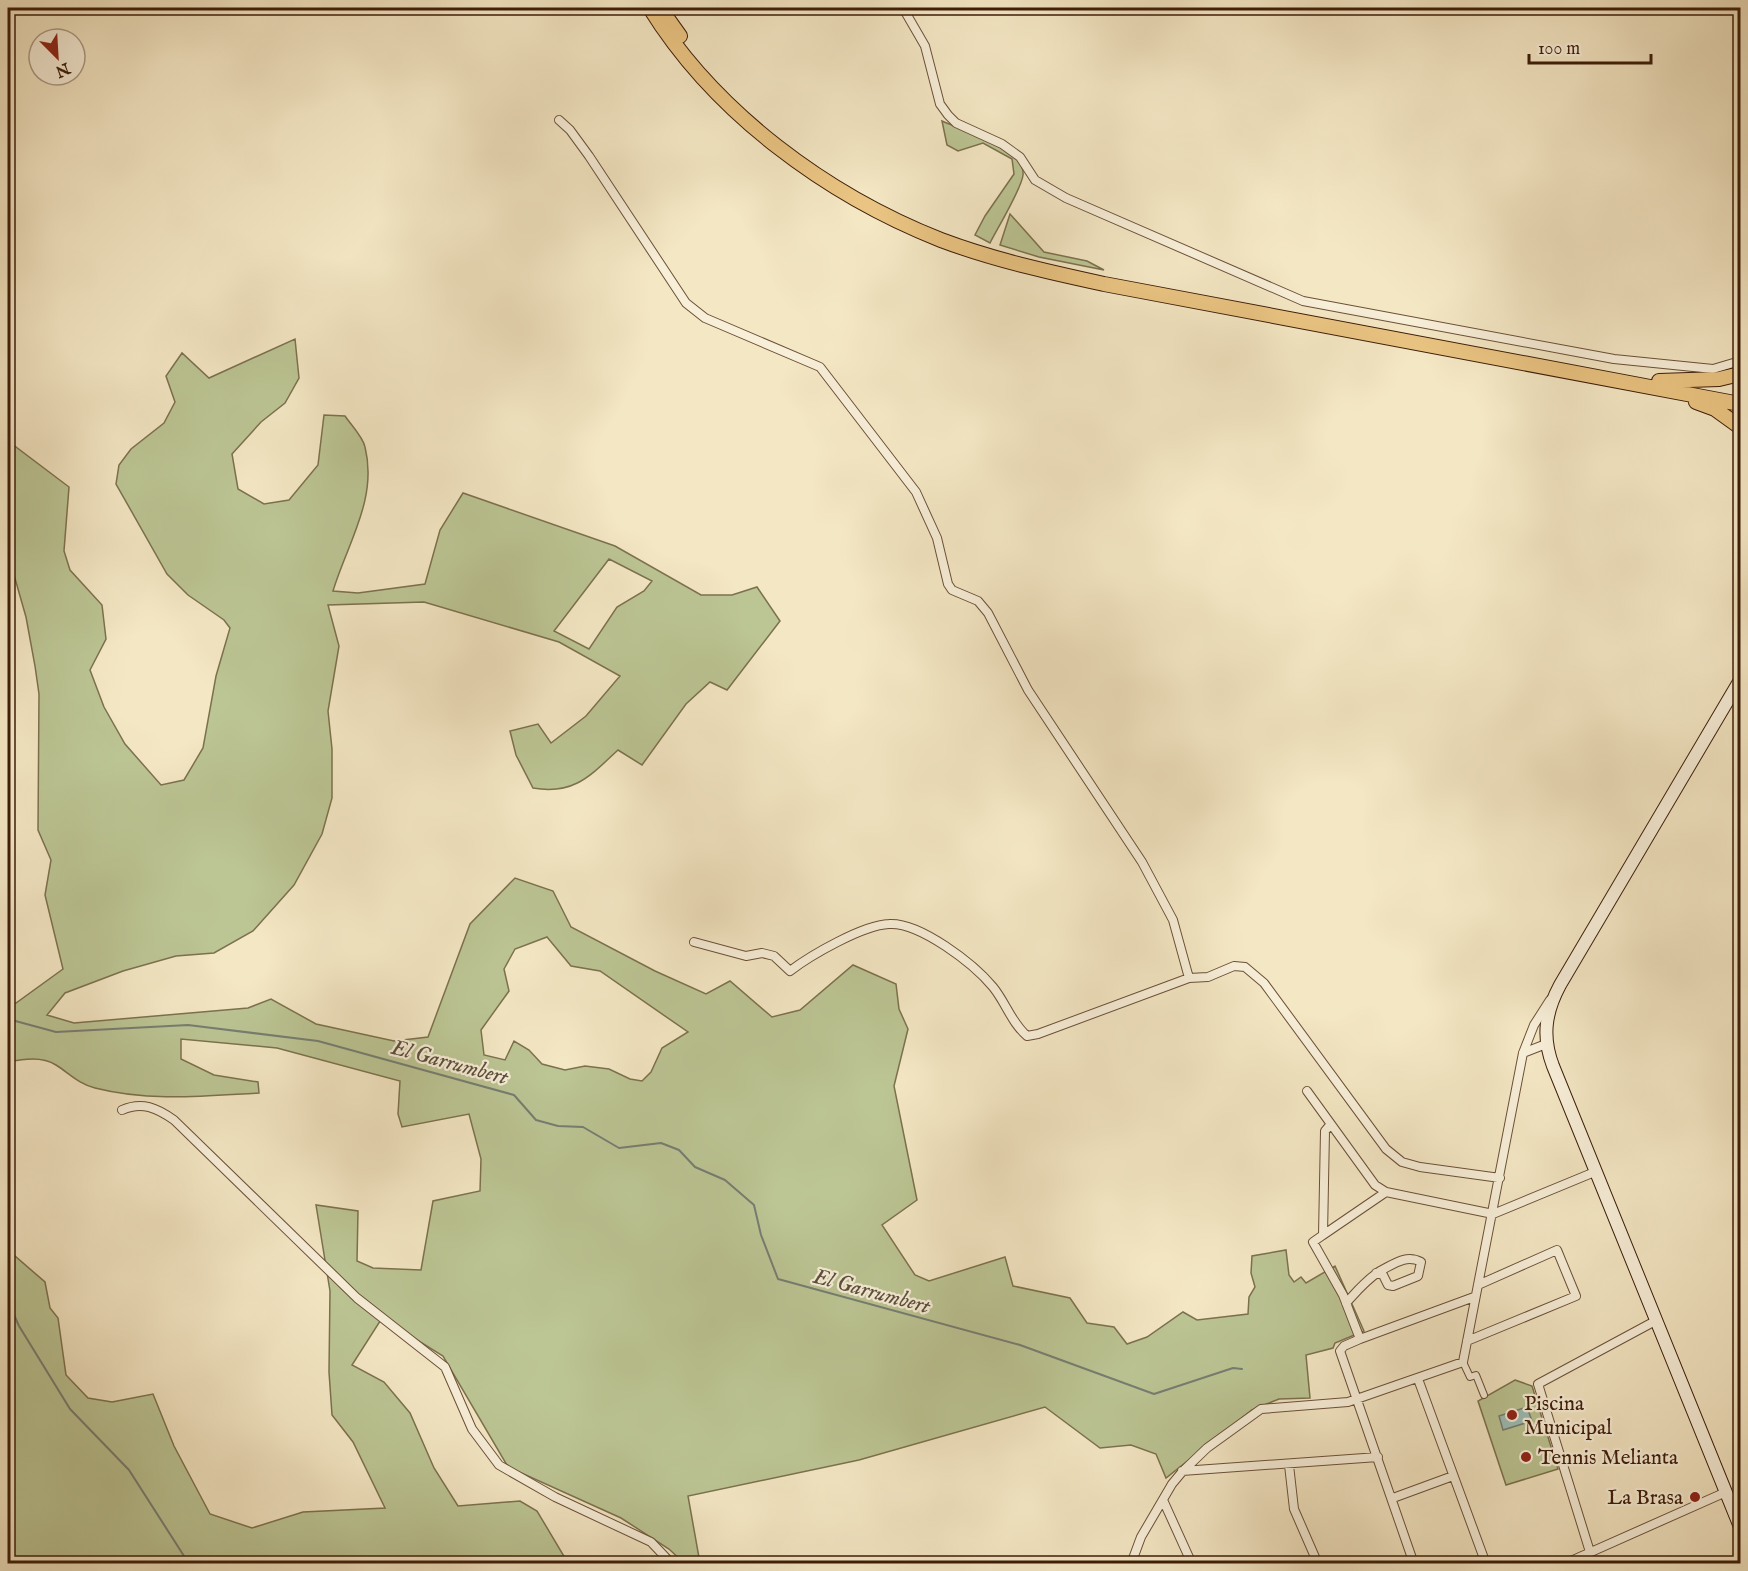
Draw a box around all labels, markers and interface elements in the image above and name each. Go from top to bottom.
north arrow [27,27,87,87]
scale bar [1529,27,1650,65]
text: 100 m [1538,38,1580,61]
text: N [52,57,74,81]
water label: El Garrumbert [387,1034,512,1092]
water label: El Garrumbert [809,1263,934,1321]
place label: Piscina Municipal [1524,1391,1612,1442]
marker: Piscina Municipal [1505,1408,1519,1422]
place label: Tennis Melianta [1538,1445,1679,1472]
marker: Tennis Melianta [1519,1450,1533,1464]
place label: La Brasa [1607,1485,1684,1512]
marker: La Brasa [1688,1490,1702,1504]

